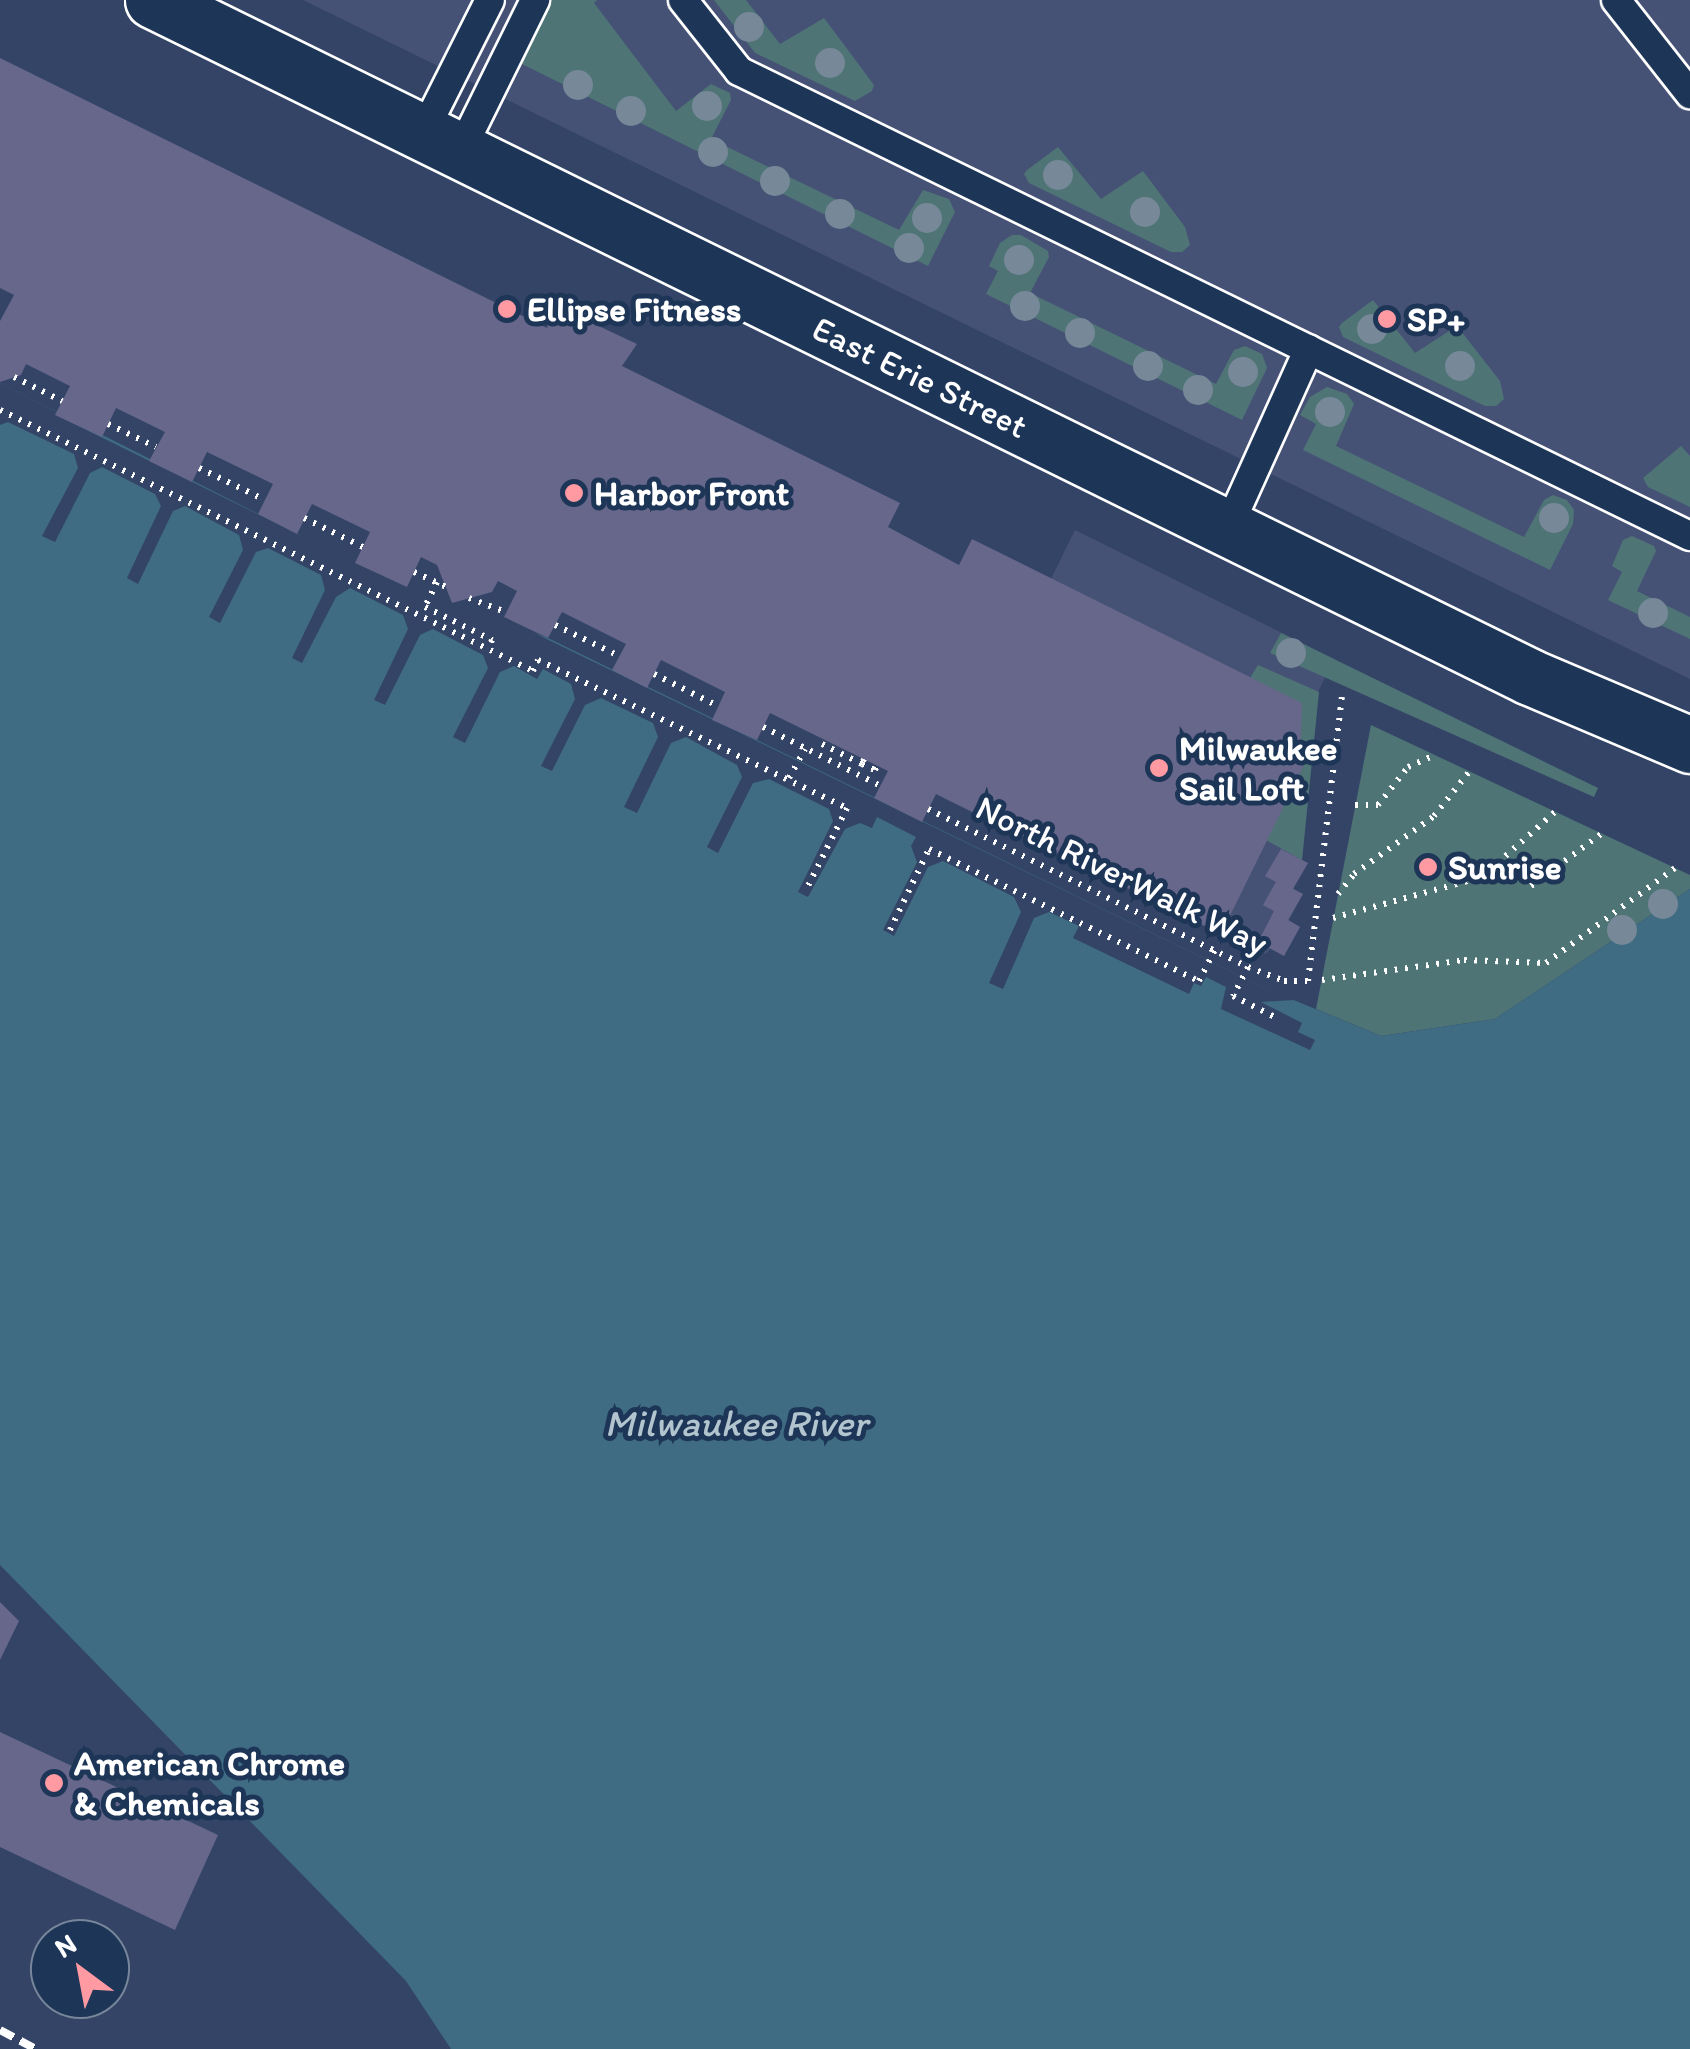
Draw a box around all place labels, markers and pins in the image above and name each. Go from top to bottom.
place label: Ellipse Fitness [527,288,740,330]
marker: Ellipse Fitness [496,298,518,320]
place label: SP+ [1407,298,1465,340]
marker: SP+ [1376,308,1398,330]
place label: Harbor Front [594,472,789,514]
marker: Harbor Front [563,482,585,504]
place label: Milwaukee Sail Loft [1179,727,1337,809]
marker: Milwaukee Sail Loft [1148,757,1170,779]
place label: Sunrise [1448,846,1562,888]
marker: Sunrise [1417,856,1439,878]
place label: American Chrome & Chemicals [74,1742,345,1824]
marker: American Chrome & Chemicals [43,1772,65,1794]

